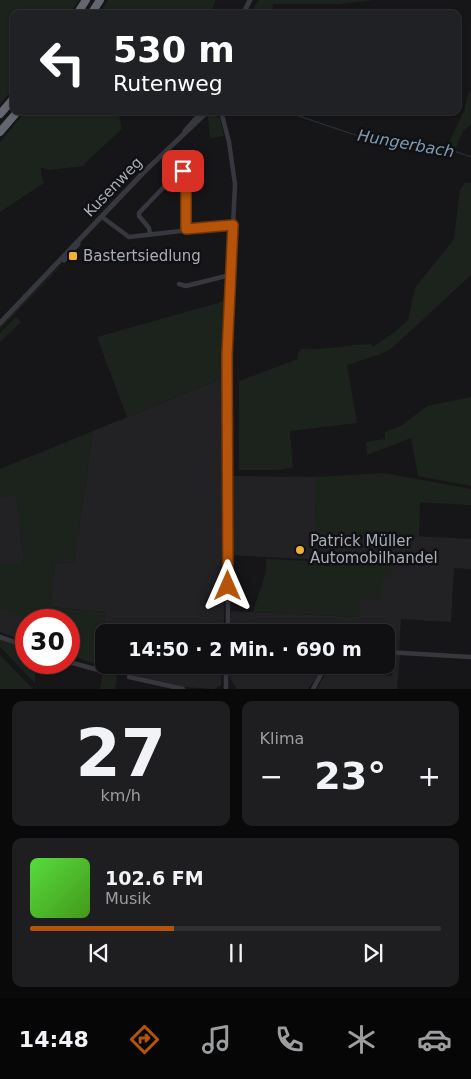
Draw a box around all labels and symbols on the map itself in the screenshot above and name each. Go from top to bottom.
water label: Hungerbach [356,126,456,161]
pin [162,150,204,192]
street label: Kusenweg [80,153,146,221]
place label: Bastertsiedlung [83,247,201,265]
marker: Bastertsiedlung [67,250,79,262]
place label: Patrick Müller Automobilhandel [310,532,438,567]
marker: Patrick Müller Automobilhandel [294,544,306,556]
position arrow [201,559,253,611]
speed limit sign: 30 [15,609,80,674]

